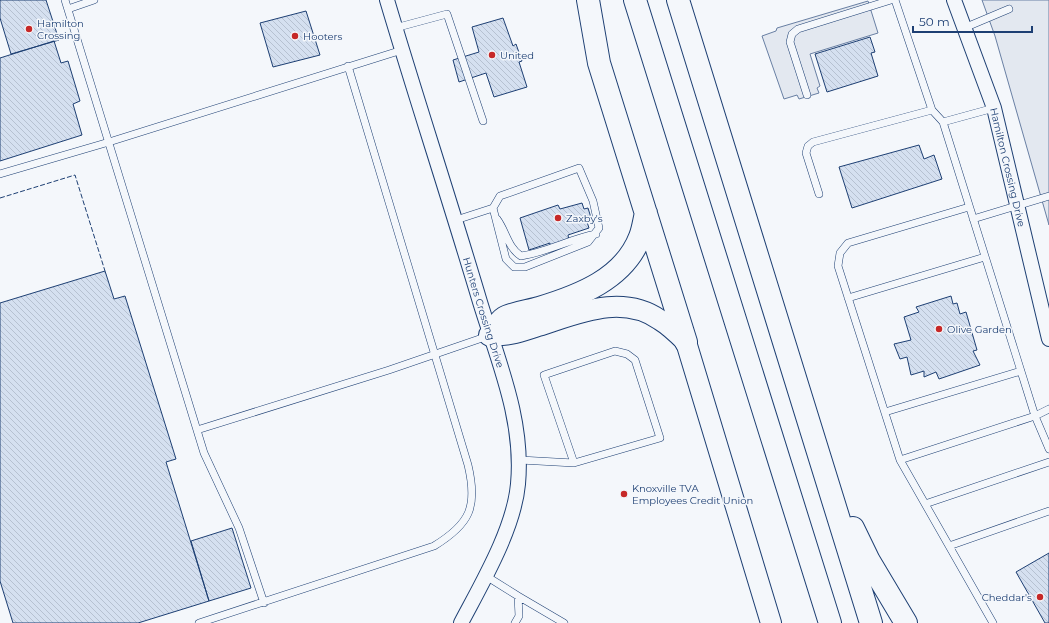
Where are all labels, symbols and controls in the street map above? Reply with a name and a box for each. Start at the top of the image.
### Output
scale bar [913,8,1032,34]
text: 50 m [919,14,950,29]
place label: Hamilton Crossing [37,17,84,42]
marker: Hamilton Crossing [24,24,34,34]
place label: Hooters [303,30,343,43]
marker: Hooters [290,31,300,41]
place label: United [500,49,534,62]
marker: United [487,50,497,60]
street label: Hamilton Crossing Drive [988,106,1029,228]
place label: Zaxby's [566,212,603,225]
marker: Zaxby's [553,213,563,223]
street label: Hunters Crossing Drive [460,255,507,369]
place label: Olive Garden [947,323,1012,336]
marker: Olive Garden [934,324,944,334]
place label: Knoxville TVA Employees Credit Union [632,482,753,507]
marker: Knoxville TVA Employees Credit Union [619,489,629,499]
place label: Cheddar's [982,591,1032,604]
marker: Cheddar's [1035,592,1045,602]

